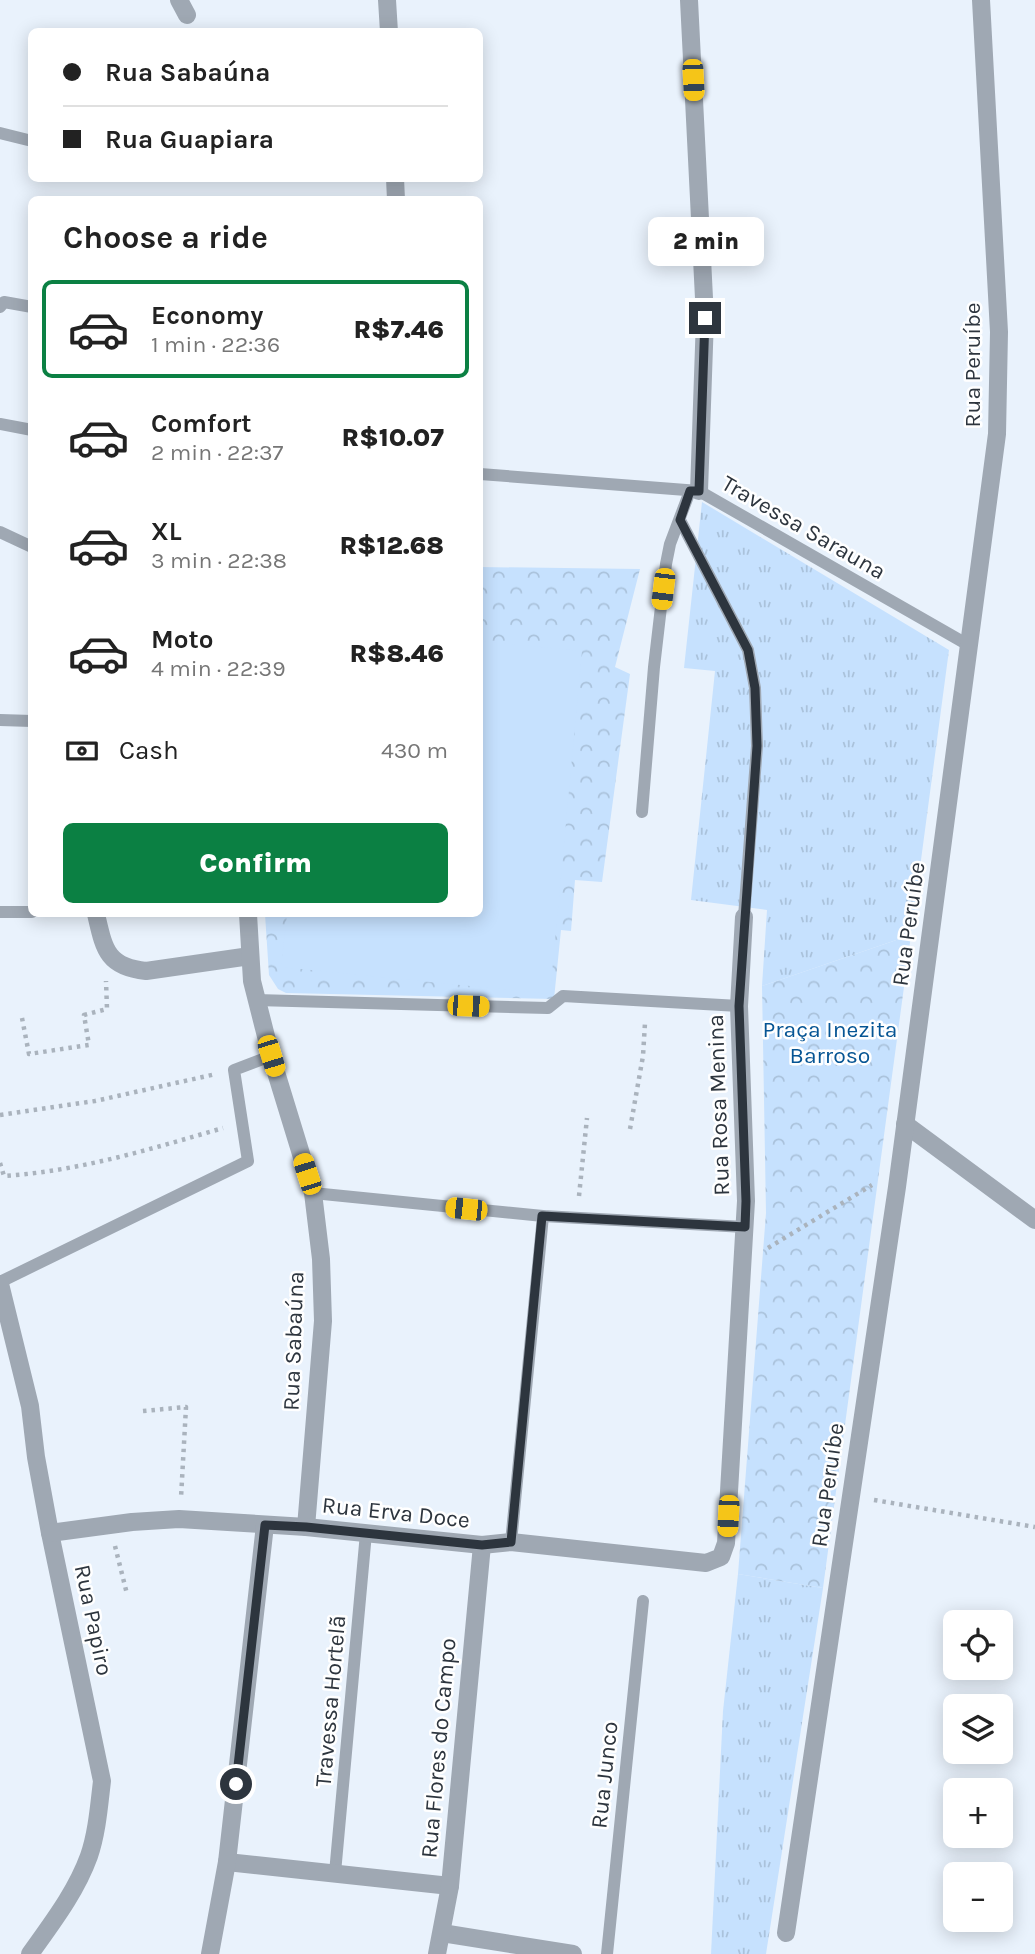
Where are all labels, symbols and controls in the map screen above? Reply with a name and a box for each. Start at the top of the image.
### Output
text: Rua Sabaúna [105,57,271,88]
car [682,58,705,102]
text: Rua Guapiara [105,124,274,155]
callout: 2 min [647,216,763,266]
text: Choose a ride [63,219,268,256]
text: 2 min [673,228,739,255]
icon: car [67,298,130,361]
text: Economy [151,300,263,331]
route end [689,302,721,334]
street label: Rua Peruíbe [959,302,986,428]
text: R$7.46 [353,314,444,345]
text: 1 min · 22:36 [151,331,280,358]
icon: car [67,406,130,469]
text: Comfort [151,408,252,439]
text: R$10.07 [342,422,444,453]
text: 2 min · 22:37 [151,439,283,466]
street label: Travessa Sarauna [717,470,890,585]
icon: car [67,514,130,577]
text: XL [151,516,182,547]
text: R$12.68 [340,530,444,561]
text: 3 min · 22:38 [151,547,287,574]
car [651,567,676,611]
icon: car [67,622,130,685]
text: Moto [151,624,213,655]
text: R$8.46 [349,638,444,669]
text: 4 min · 22:39 [151,655,285,682]
icon: cash [63,732,101,770]
text: Cash [119,735,179,766]
text: 430 m [381,737,448,764]
button: Confirm [63,823,448,903]
street label: Rua Peruíbe [886,860,931,988]
car [447,995,490,1017]
street label: Rua Rosa Menina [702,1014,735,1196]
park label: Praça Inezita Barroso [763,1016,897,1069]
car [255,1033,288,1079]
car [291,1151,324,1197]
car [445,1196,488,1222]
street label: Rua Sabaúna [278,1271,309,1411]
street label: Rua Peruíbe [805,1421,850,1549]
street label: Rua Erva Doce [321,1491,471,1534]
car [717,1494,740,1538]
street label: Rua Papiro [69,1562,118,1678]
map controls [943,1610,1013,1932]
button: locate [943,1610,1013,1680]
street label: Travessa Hortelã [310,1614,351,1788]
street label: Rua Flores do Campo [415,1637,462,1859]
button: layers [943,1694,1013,1764]
street label: Rua Junco [585,1720,624,1830]
route start [220,1768,252,1800]
button: + [943,1778,1013,1848]
button: − [943,1862,1013,1932]

